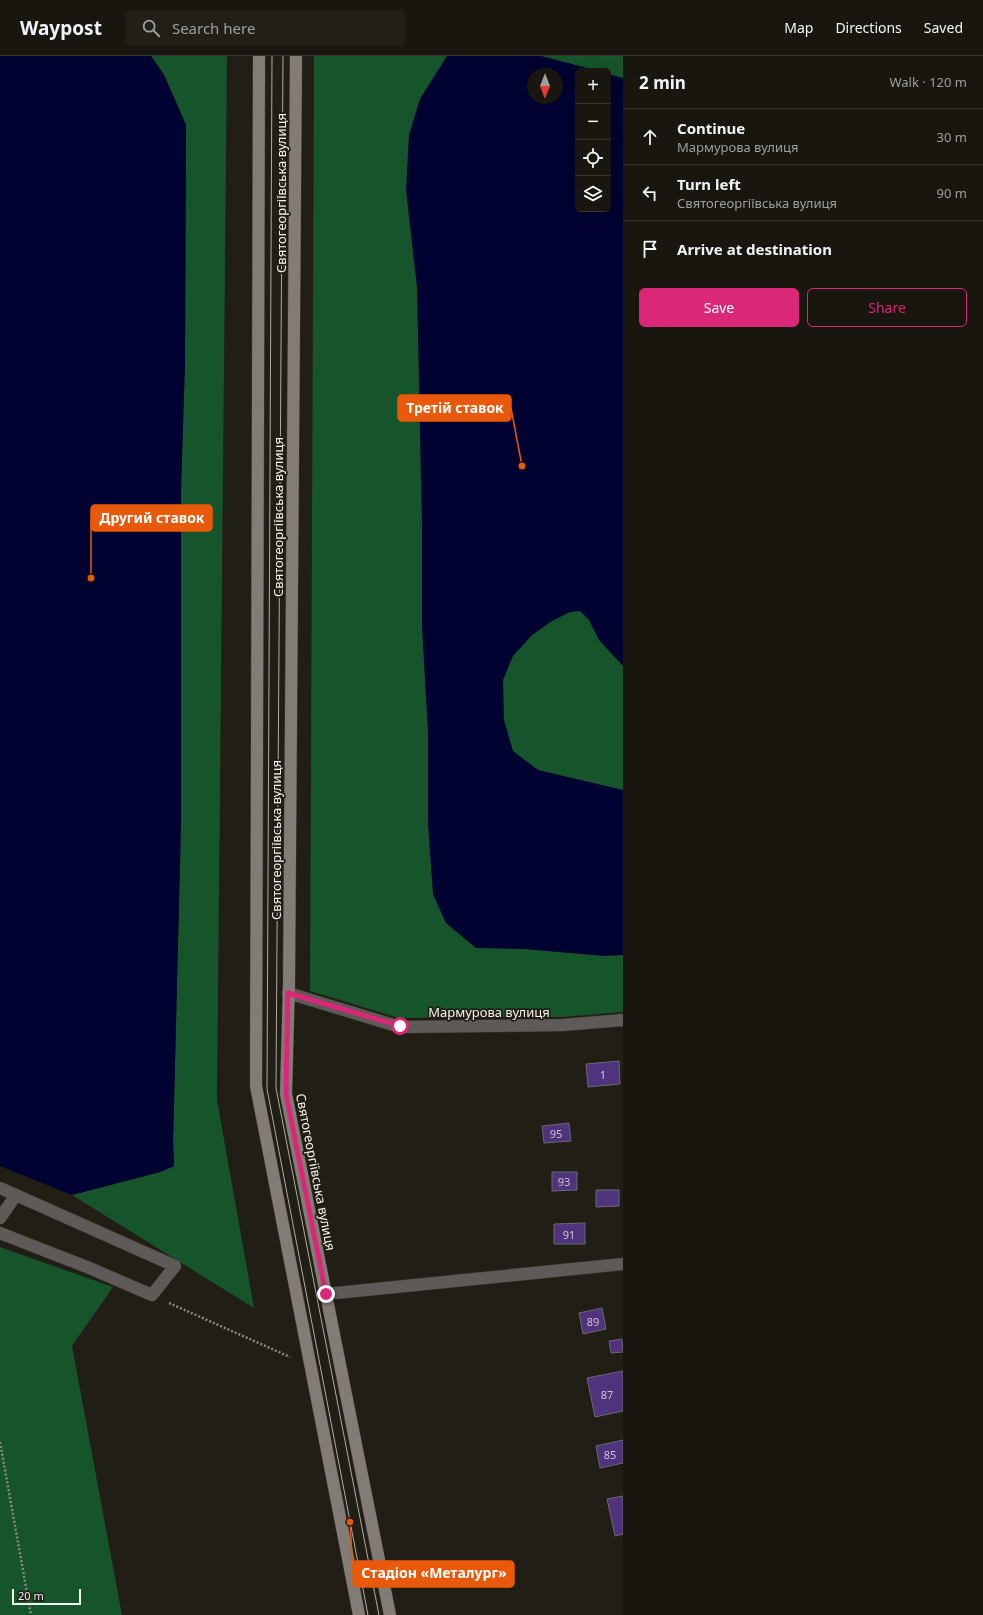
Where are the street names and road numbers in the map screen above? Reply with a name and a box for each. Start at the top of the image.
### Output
street label: Святогеоргіївська вулиця [272,113,290,273]
street label: Святогеоргіївська вулиця [269,437,287,597]
street label: Святогеоргіївська вулиця [267,760,285,920]
street label: Мармурова вулиця [428,1003,550,1021]
street label: Святогеоргіївська вулиця [292,1092,340,1252]

